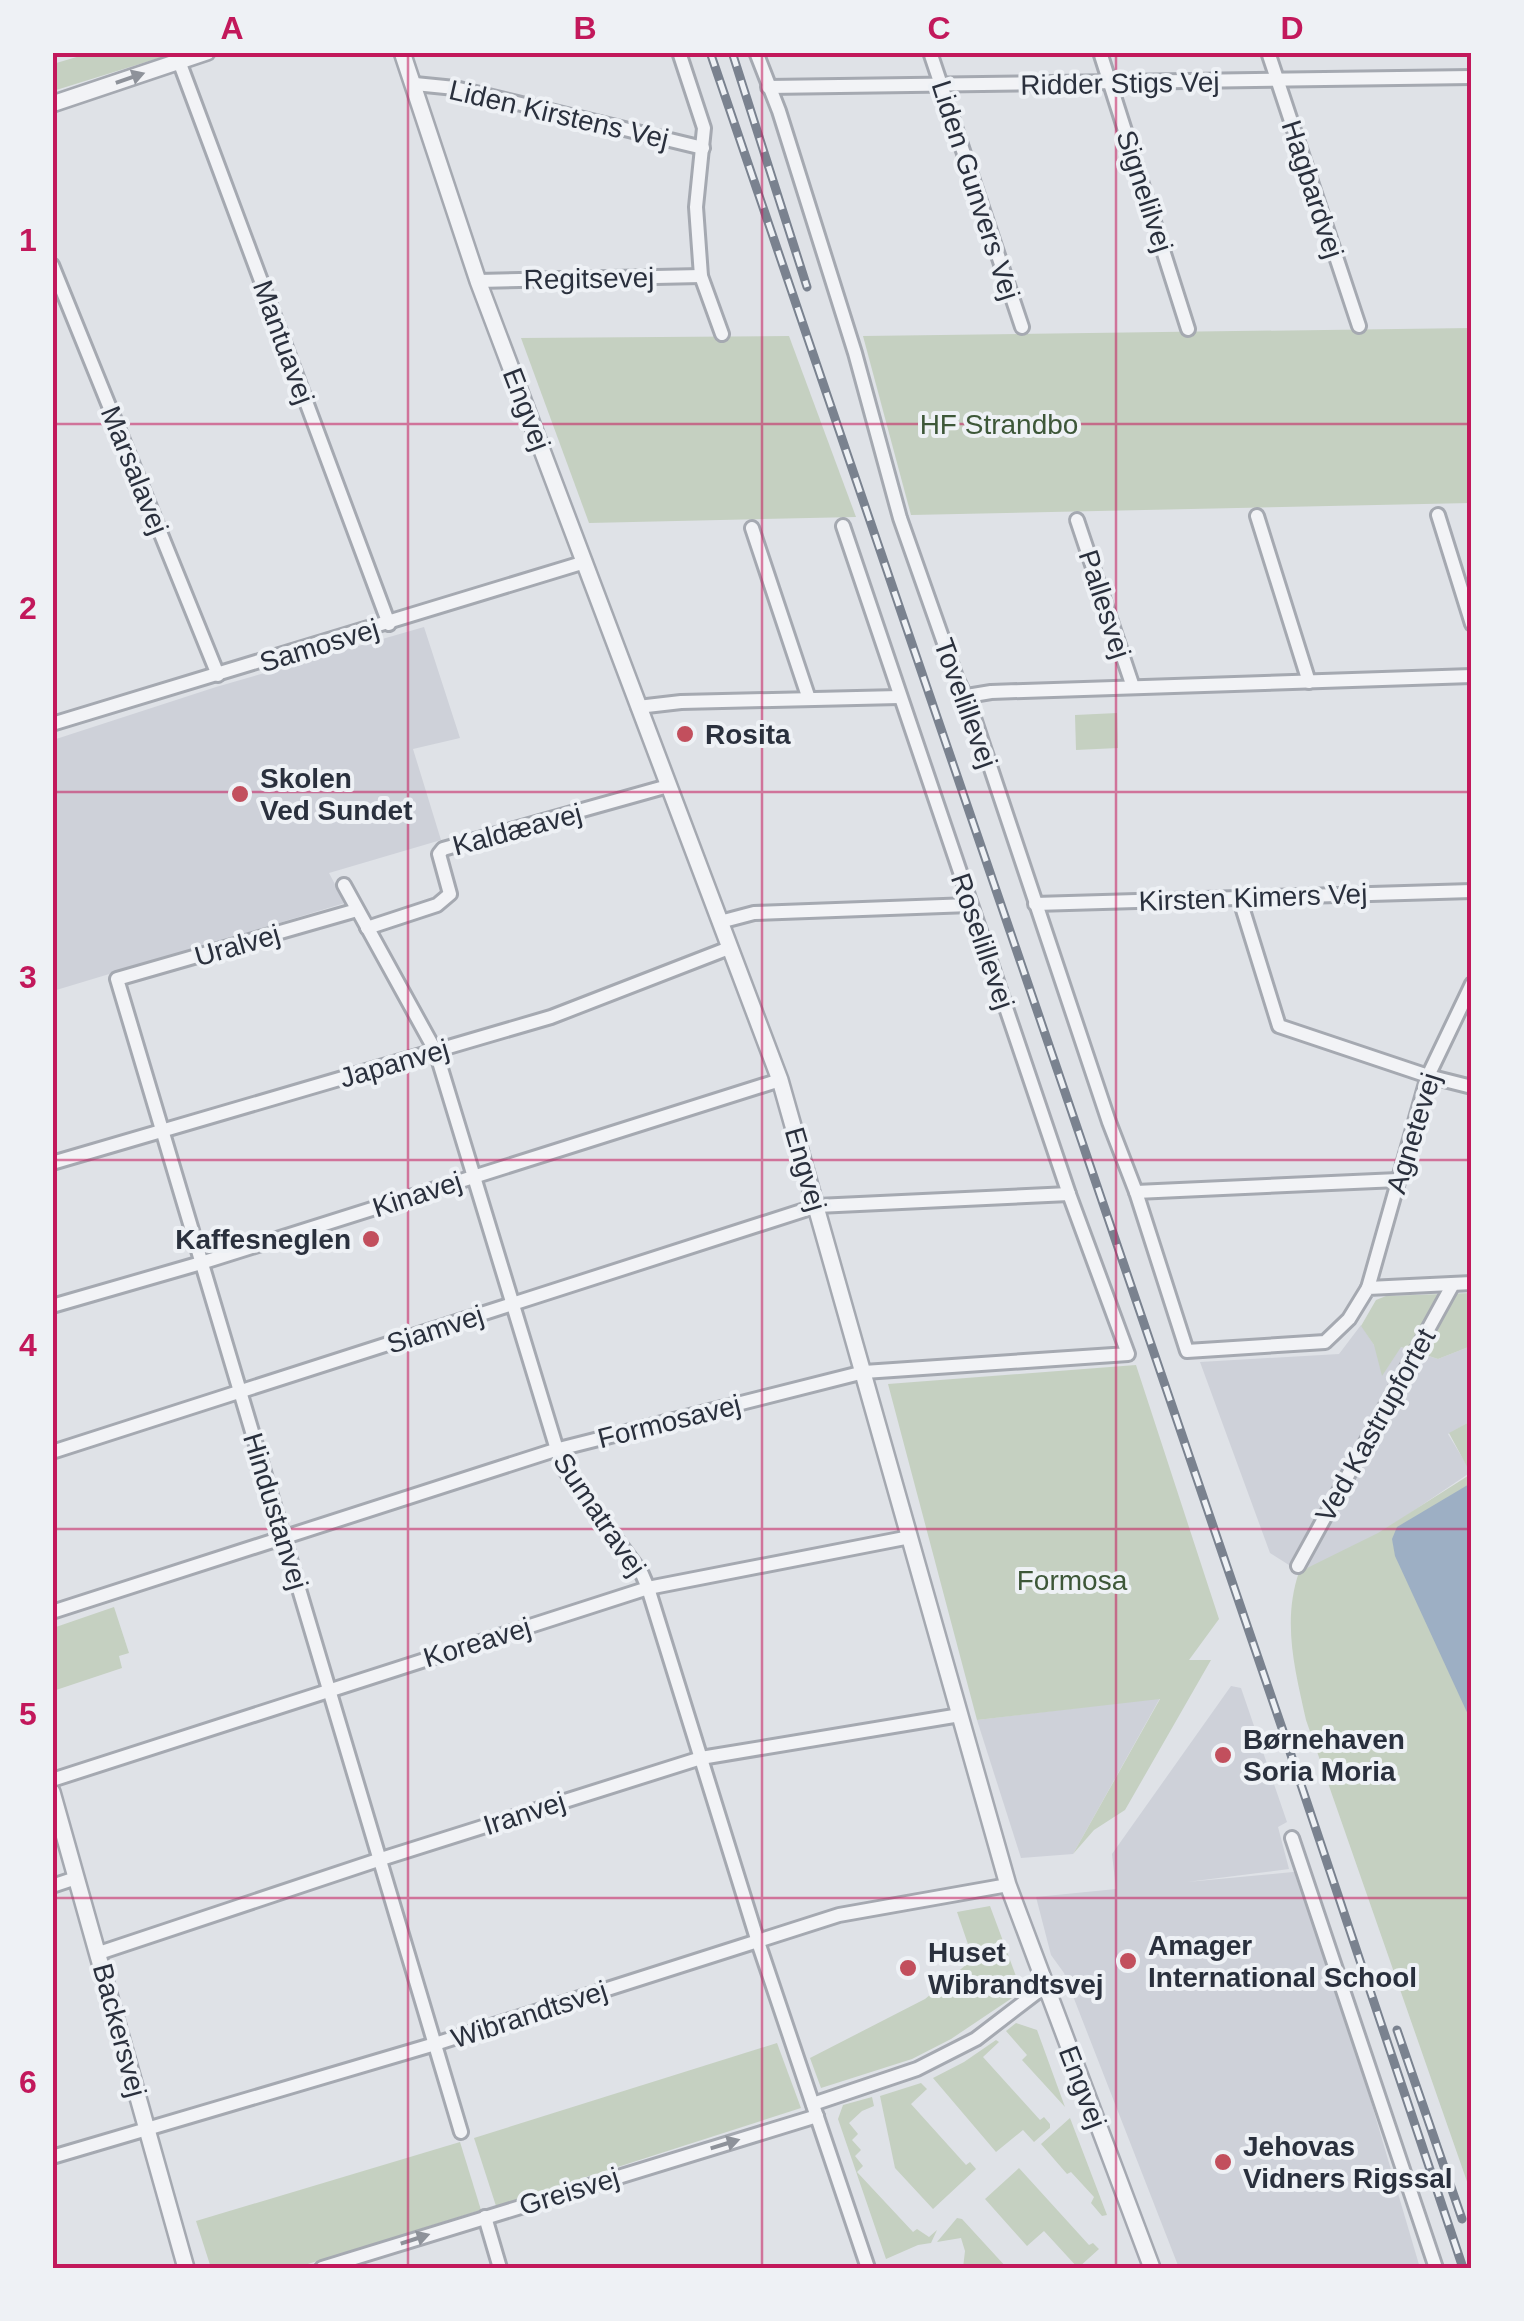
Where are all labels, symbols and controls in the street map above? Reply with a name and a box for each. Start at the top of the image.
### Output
text: A [220,10,244,46]
text: B [573,10,597,46]
text: C [927,10,951,46]
text: D [1280,10,1304,46]
street label: Ridder Stigs Vej [1020,66,1220,101]
one-way arrow [115,69,145,84]
street label: Liden Kirstens Vej [446,74,672,155]
street label: Liden Gunvers Vej [925,77,1026,304]
street label: Hagbardvej [1276,116,1349,262]
street label: Signelilvej [1110,126,1179,256]
text: 1 [19,222,37,258]
street label: Regitsevej [523,262,655,295]
street label: Mantuavej [247,276,320,408]
street label: Engvej [497,364,556,455]
street label: Marsalavej [95,402,174,539]
park label: HF Strandbo [920,409,1078,440]
street label: Pallesvej [1072,546,1137,662]
text: 2 [19,590,37,626]
street label: Samosvej [256,613,382,678]
street label: Tovelillevej [928,634,1003,772]
place label: Rosita [705,719,791,750]
marker: Rosita [674,723,696,745]
place label: Skolen Ved Sundet [260,763,412,826]
marker: Skolen Ved Sundet [229,783,251,805]
street label: Kaldæavej [449,797,585,862]
street label: Roselillevej [945,869,1020,1013]
street label: Kirsten Kimers Vej [1138,878,1368,917]
street label: Uralvej [191,919,283,972]
text: 3 [19,959,37,995]
street label: Japanvej [336,1033,452,1094]
street label: Agnetevej [1380,1069,1447,1197]
street label: Engvej [779,1124,832,1215]
street label: Kinavej [369,1166,466,1223]
place label: Kaffesneglen [175,1224,351,1255]
marker: Kaffesneglen [360,1228,382,1250]
street label: Siamvej [383,1299,487,1360]
street label: Ved Kastrupfortet [1309,1323,1442,1527]
text: 4 [19,1327,37,1363]
street label: Formosavej [594,1389,744,1454]
street label: Hindustanvej [237,1429,314,1593]
street label: Sumatravej [547,1447,652,1582]
park label: Formosa [1017,1565,1128,1596]
street label: Koreavej [420,1611,535,1673]
text: 5 [19,1696,37,1732]
place label: Børnehaven Soria Moria [1243,1724,1405,1787]
marker: Børnehaven Soria Moria [1212,1744,1234,1766]
street label: Iranvej [479,1786,569,1841]
place label: Amager International School [1148,1930,1417,1993]
place label: Huset Wibrandtsvej [928,1937,1104,2000]
marker: Amager International School [1117,1950,1139,1972]
marker: Huset Wibrandtsvej [897,1957,919,1979]
street label: Backersvej [87,1960,152,2100]
street label: Wibrandtsvej [447,1975,611,2054]
street label: Engvej [1053,2042,1112,2133]
text: 6 [19,2064,37,2100]
place label: Jehovas Vidners Rigssal [1243,2131,1453,2194]
one-way arrow [711,2135,741,2150]
marker: Jehovas Vidners Rigssal [1212,2151,1234,2173]
street label: Greisvej [516,2162,623,2221]
one-way arrow [400,2231,430,2246]

